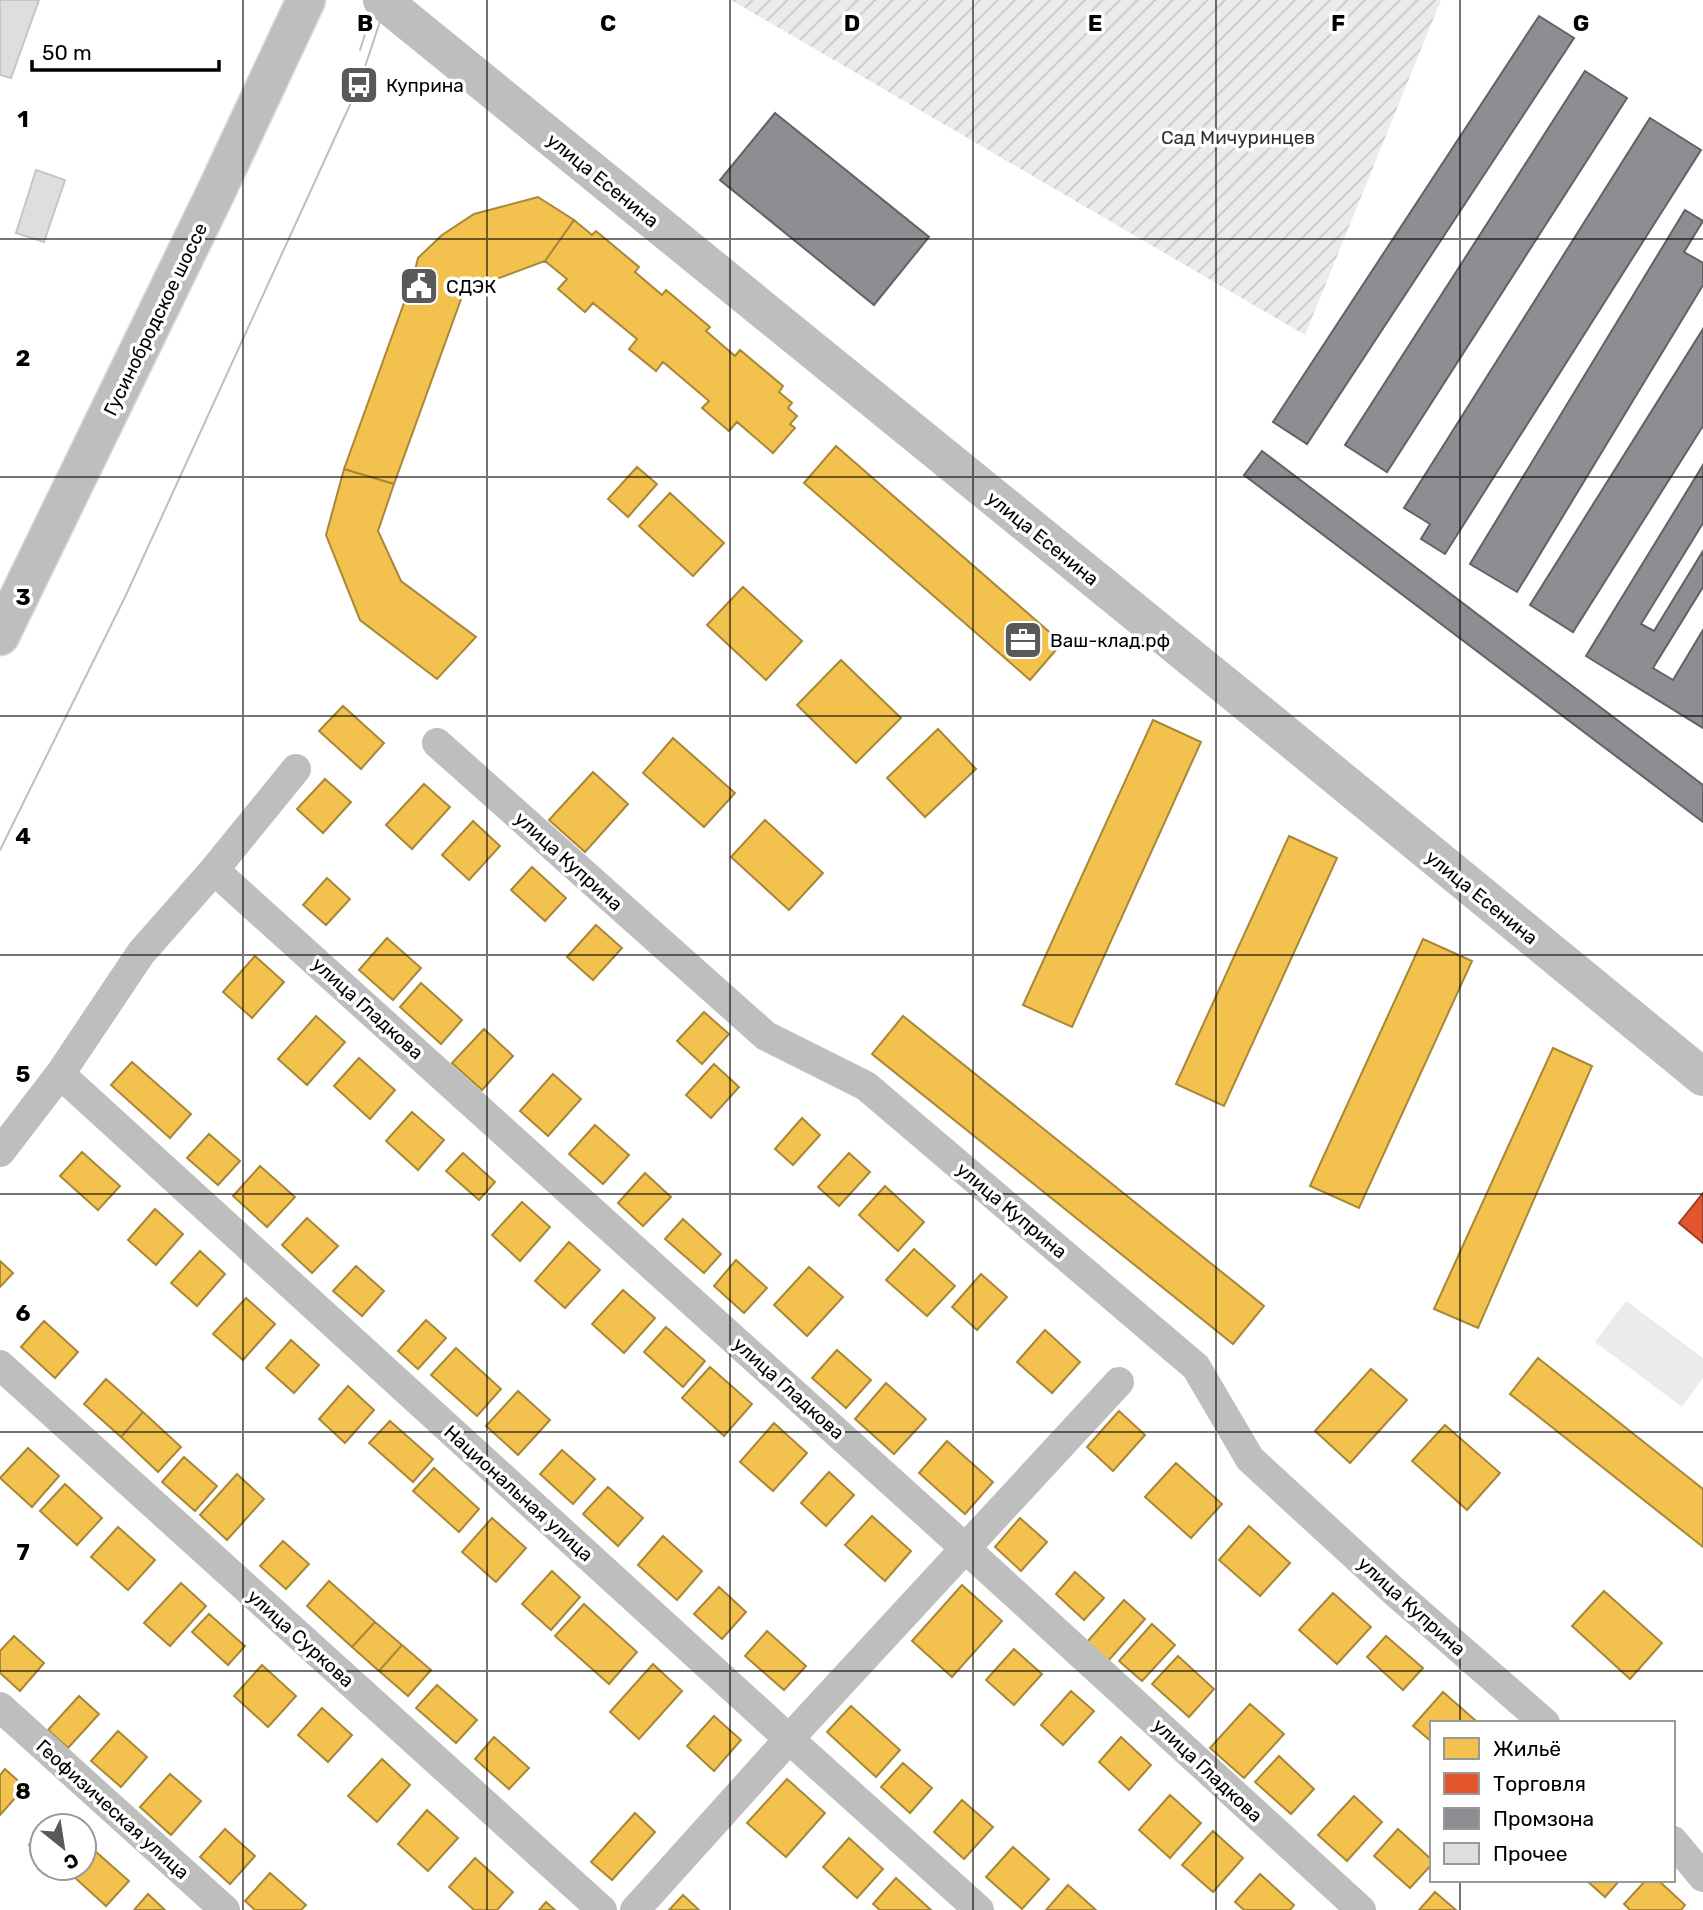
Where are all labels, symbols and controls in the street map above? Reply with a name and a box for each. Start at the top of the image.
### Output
text: B [357,9,373,37]
text: C [600,9,616,37]
text: D [844,9,860,37]
text: E [1088,9,1102,37]
text: F [1331,9,1345,37]
text: G [1573,9,1589,37]
scale bar [32,28,219,72]
text: 50 m [42,40,92,65]
bus stop icon: Куприна [338,64,380,106]
place label: Куприна [386,74,464,97]
text: 1 [17,105,29,133]
park label: Сад Мичуринцев [1161,126,1315,149]
street label: улица Есенина [542,128,663,232]
street label: Гусинобродское шоссе [99,219,212,419]
public building icon: СДЭК [398,265,440,307]
place label: СДЭК [446,275,496,298]
text: 2 [16,344,30,372]
street label: улица Есенина [982,486,1103,590]
text: 3 [15,583,31,611]
office icon: Ваш-клад.рф [1002,619,1044,661]
place label: Ваш-клад.рф [1050,629,1170,652]
street label: улица Куприна [510,807,627,916]
text: 4 [15,822,31,850]
street label: улица Есенина [1421,845,1542,949]
street label: улица Гладкова [307,952,428,1064]
text: 5 [16,1060,31,1088]
street label: улица Куприна [952,1158,1072,1263]
text: 6 [16,1299,31,1327]
street label: улица Гладкова [728,1332,849,1444]
street label: Национальная улица [439,1420,598,1566]
text: 7 [16,1538,30,1566]
street label: улица Куприна [1353,1552,1470,1661]
street label: улица Суркова [243,1584,359,1692]
street label: улица Гладкова [1148,1714,1267,1827]
legend [1430,1721,1675,1882]
street label: Геофизическая улица [32,1735,194,1884]
text: Жильё [1493,1736,1561,1761]
text: Торговля [1493,1771,1586,1796]
text: 8 [15,1777,31,1805]
text: Промзона [1493,1806,1594,1831]
north arrow [28,1812,98,1882]
text: Прочее [1493,1841,1568,1866]
text: С [60,1848,83,1875]

